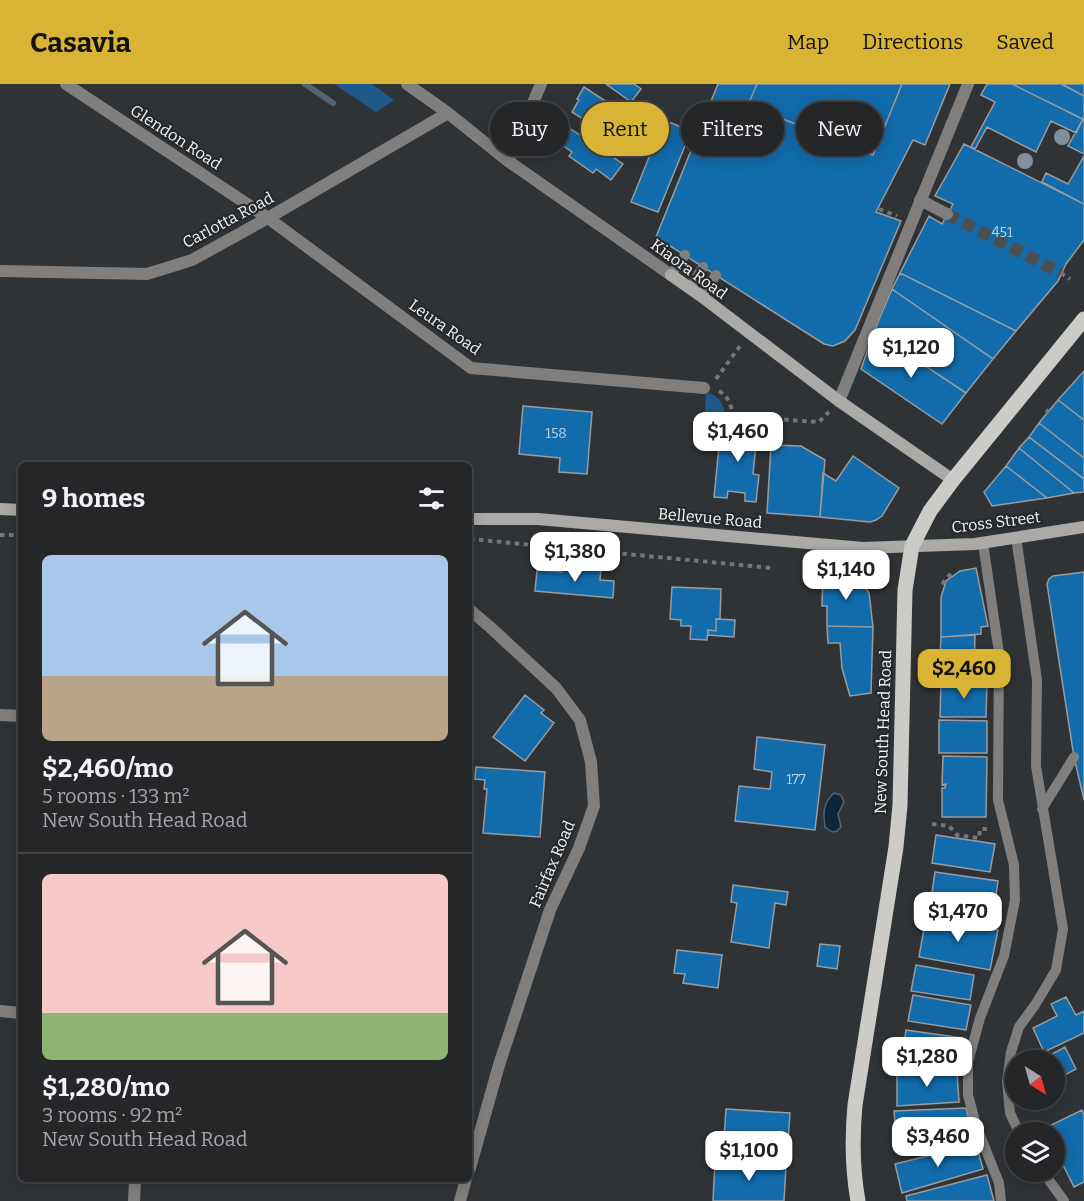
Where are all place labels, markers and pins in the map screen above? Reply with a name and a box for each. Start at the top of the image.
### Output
pin: $1,120 [862,328,960,379]
pin: $1,460 [689,412,787,463]
pin: $1,380 [526,532,624,583]
pin: $1,140 [797,550,895,601]
pin: $2,460 [915,649,1013,700]
pin: $1,470 [909,892,1007,943]
pin: $1,280 [878,1037,976,1088]
pin: $3,460 [889,1117,987,1168]
pin: $1,100 [700,1131,798,1182]

